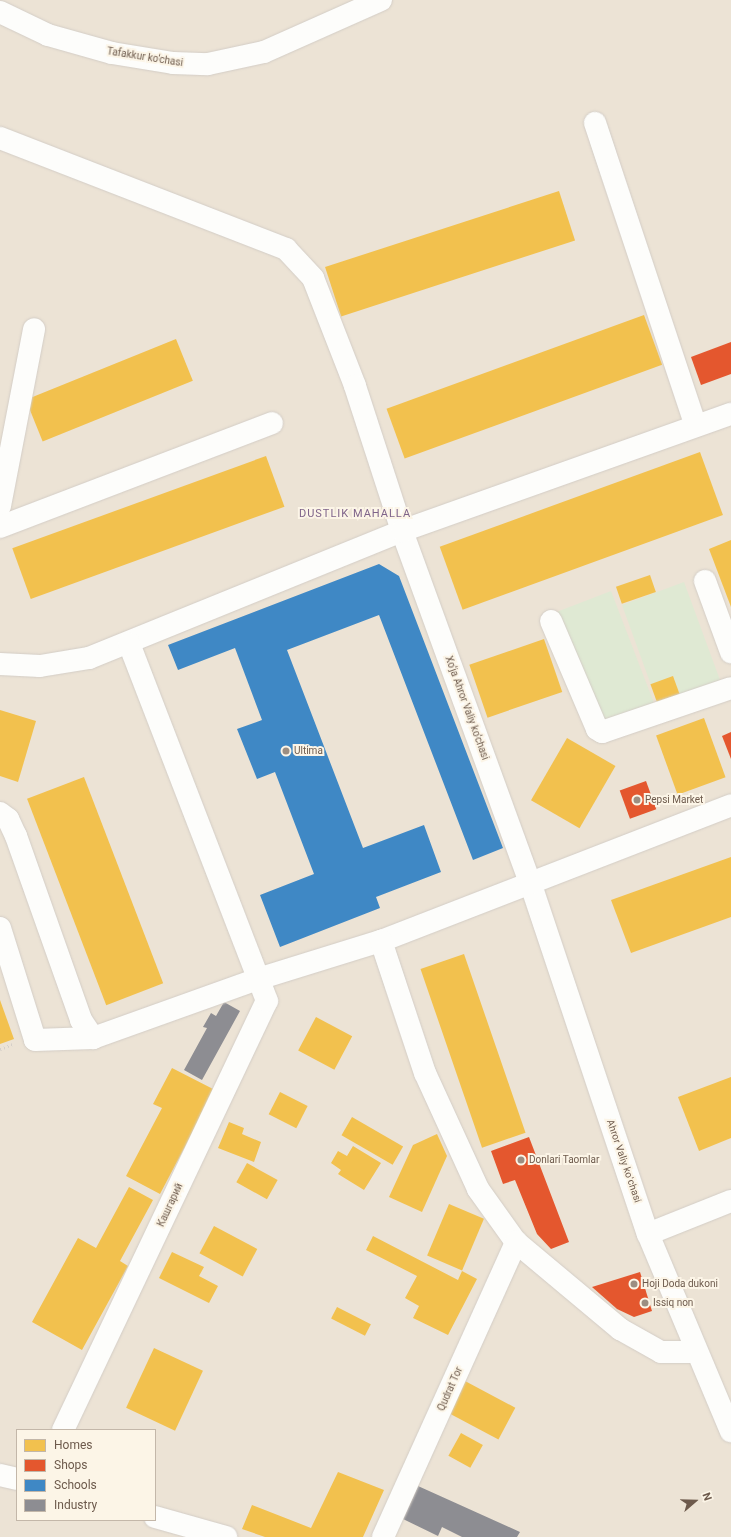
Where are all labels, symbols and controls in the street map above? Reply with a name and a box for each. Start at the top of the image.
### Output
street label: Tafakkur ko‘chasi [106,45,184,69]
district label: DUSTLIK MAHALLA [299,507,411,521]
street label: Xo‘ja Ahror Valiy ko‘chasi [443,654,491,762]
place label: Ultima [294,745,323,757]
marker: Ultima [281,746,291,756]
place label: Pepsi Market [645,794,703,806]
marker: Pepsi Market [632,795,642,805]
street label: Ahror Valiy koʻchasi [604,1118,644,1204]
place label: Donlari Taomlar [529,1154,600,1166]
marker: Donlari Taomlar [516,1155,526,1165]
street label: Кашгарий [155,1181,185,1229]
place label: Hoji Doda dukoni [642,1278,718,1290]
marker: Hoji Doda dukoni [629,1279,639,1289]
place label: Issiq non [653,1297,693,1309]
marker: Issiq non [640,1298,650,1308]
street label: Qudrat Tor [435,1365,465,1413]
legend [16,1429,156,1521]
text: Homes [54,1438,92,1452]
text: Shops [54,1458,88,1472]
text: Schools [54,1478,97,1492]
north arrow [675,1481,715,1521]
text: N [699,1491,714,1503]
text: Industry [54,1498,97,1512]

